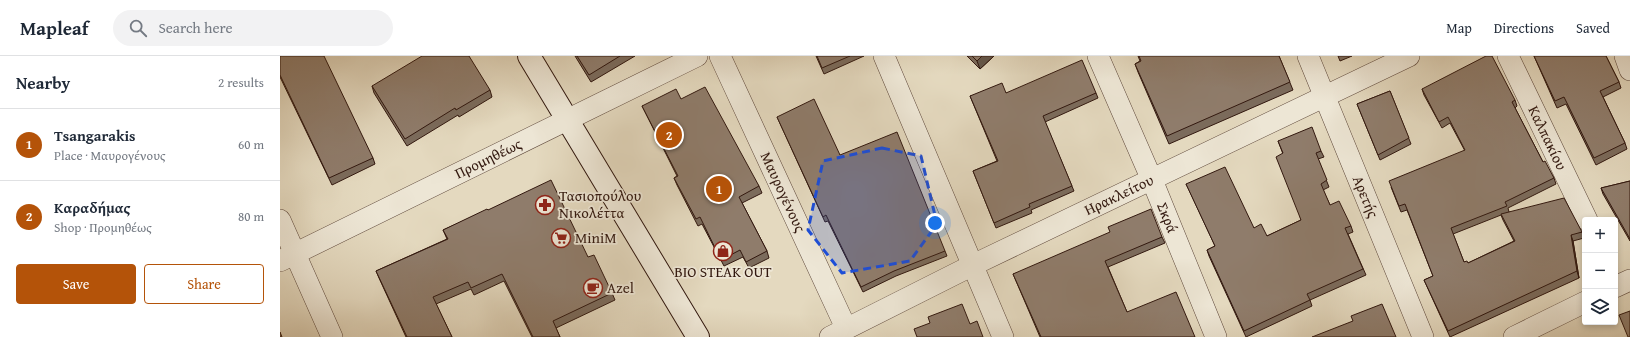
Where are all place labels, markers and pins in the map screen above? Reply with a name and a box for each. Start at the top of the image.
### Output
pin: 2 [656,120,682,150]
pin: 1 [706,174,732,204]
place label: Τασιοπούλου Νικολέττα [559,185,642,223]
pharmacy icon: Τασιοπούλου Νικολέττα [534,194,556,216]
supermarket icon: MiniM [550,227,572,249]
place label: MiniM [575,227,616,248]
shop icon: BIO STEAK OUT [712,240,734,262]
place label: BIO STEAK OUT [674,261,772,282]
cafe icon: Azel [582,277,604,299]
place label: Azel [607,277,634,298]

